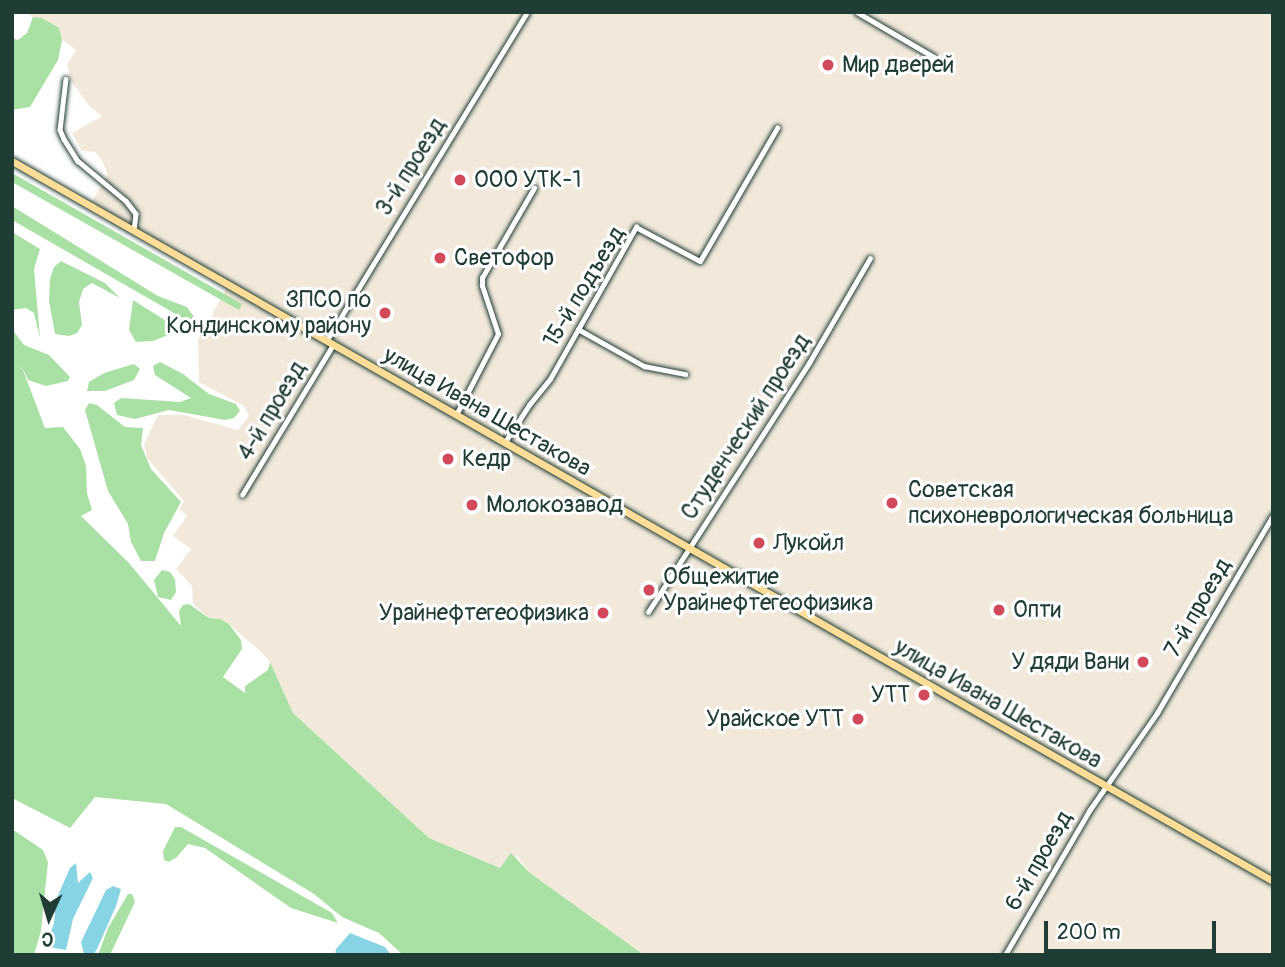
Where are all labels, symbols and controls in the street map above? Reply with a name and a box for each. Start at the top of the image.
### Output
place label: Мир дверей [842,51,954,79]
marker: Мир дверей [820,57,836,73]
street label: 3-й проезд [370,113,452,221]
place label: ООО УТК-1 [474,166,581,194]
marker: ООО УТК-1 [452,172,468,188]
street label: 15-й подъезд [537,222,631,352]
place label: Светофор [454,244,554,272]
marker: Светофор [432,250,448,266]
place label: ЗПСО по Кондинскому району [166,286,371,340]
marker: ЗПСО по Кондинскому району [377,305,393,321]
street label: Студенческий проезд [676,329,816,525]
street label: улица Ивана Шестакова [378,341,596,483]
street label: 4-й проезд [232,357,312,465]
place label: Кедр [462,445,511,473]
marker: Кедр [440,451,456,467]
place label: Советская психоневрологическая больница [908,476,1233,530]
place label: Молокозавод [486,491,623,519]
marker: Советская психоневрологическая больница [882,493,902,513]
marker: Молокозавод [464,497,480,513]
place label: Лукойл [773,529,844,557]
marker: Лукойл [751,535,767,551]
street label: 7-й проезд [1159,554,1237,662]
place label: Общежитие Урайнефтегеофизика [663,563,873,617]
marker: Общежитие Урайнефтегеофизика [641,582,657,598]
place label: Опти [1013,596,1061,624]
place label: Урайнефтегеофизика [379,599,589,627]
marker: Опти [991,602,1007,618]
marker: Урайнефтегеофизика [595,605,611,621]
street label: улица Ивана Шестакова [889,633,1107,775]
place label: У дяди Вани [1011,648,1129,676]
marker: У дяди Вани [1135,654,1151,670]
place label: УТТ [871,681,910,709]
marker: УТТ [916,687,932,703]
place label: Урайское УТТ [706,705,844,733]
marker: Урайское УТТ [850,711,866,727]
street label: 6-й проезд [999,806,1079,916]
north arrow [14,883,84,953]
scale bar [1047,908,1218,952]
text: 200 m [1057,919,1121,946]
text: С [41,927,54,951]

